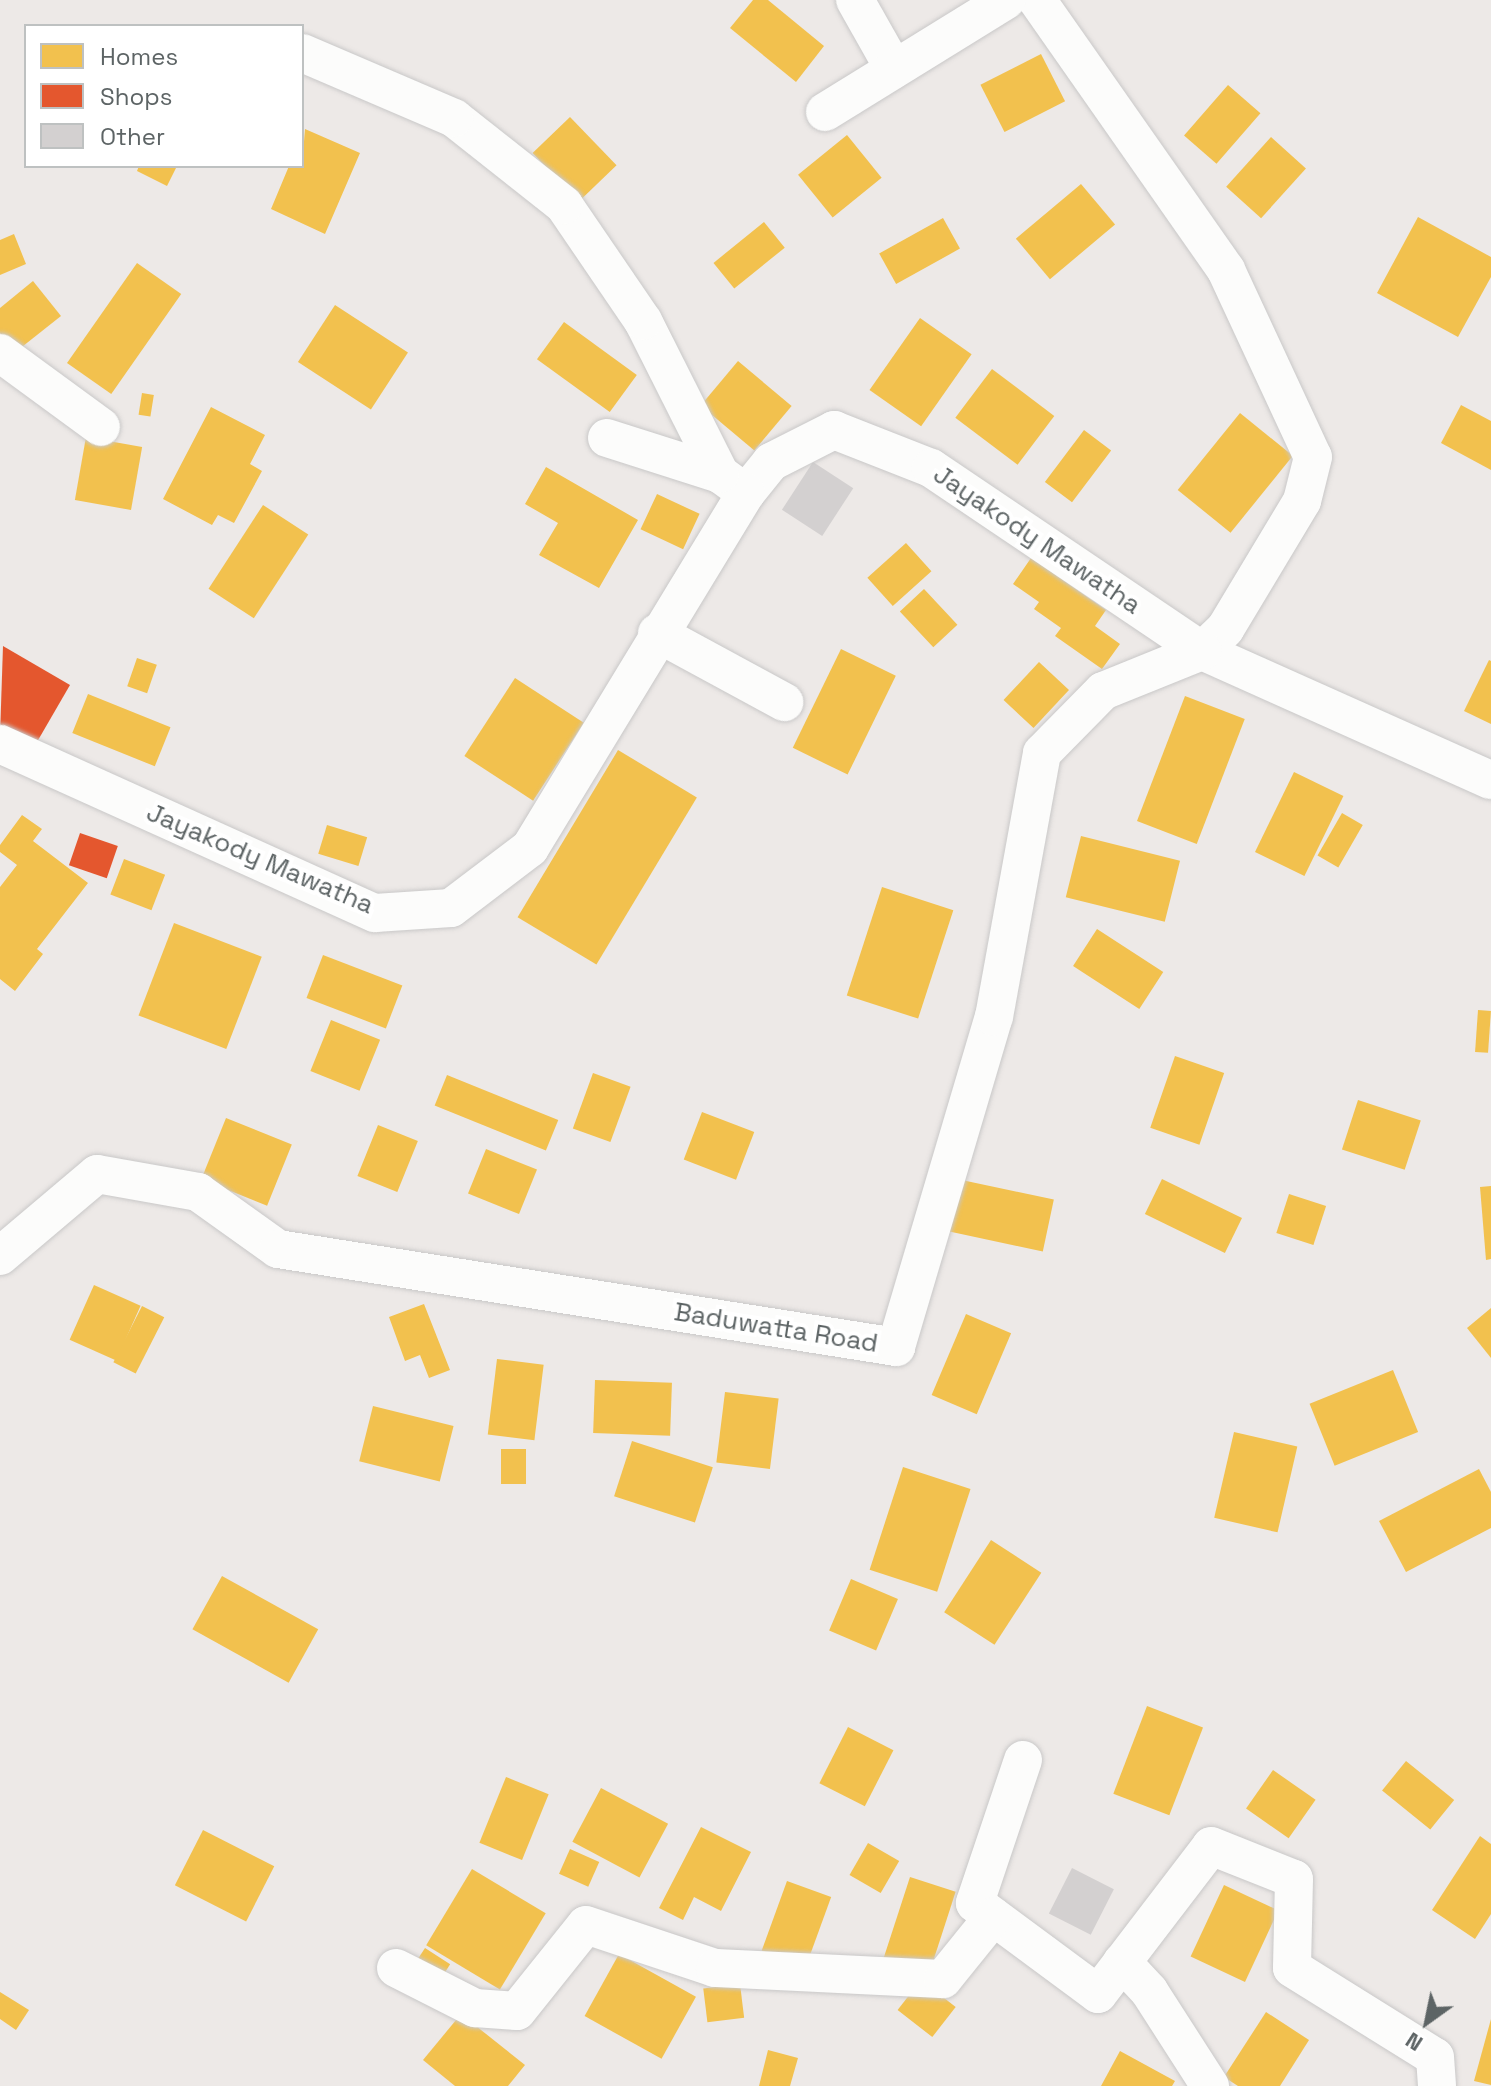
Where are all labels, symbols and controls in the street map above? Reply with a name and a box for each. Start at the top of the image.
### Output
legend [24,24,304,168]
text: Homes [100,41,178,72]
text: Shops [100,81,172,112]
text: Other [100,121,165,152]
street label: Jayakody Mawatha [927,459,1147,621]
street label: Jayakody Mawatha [142,797,378,921]
street label: Baduwatta Road [672,1296,880,1360]
north arrow [1387,1982,1467,2062]
text: N [1400,2026,1428,2058]

